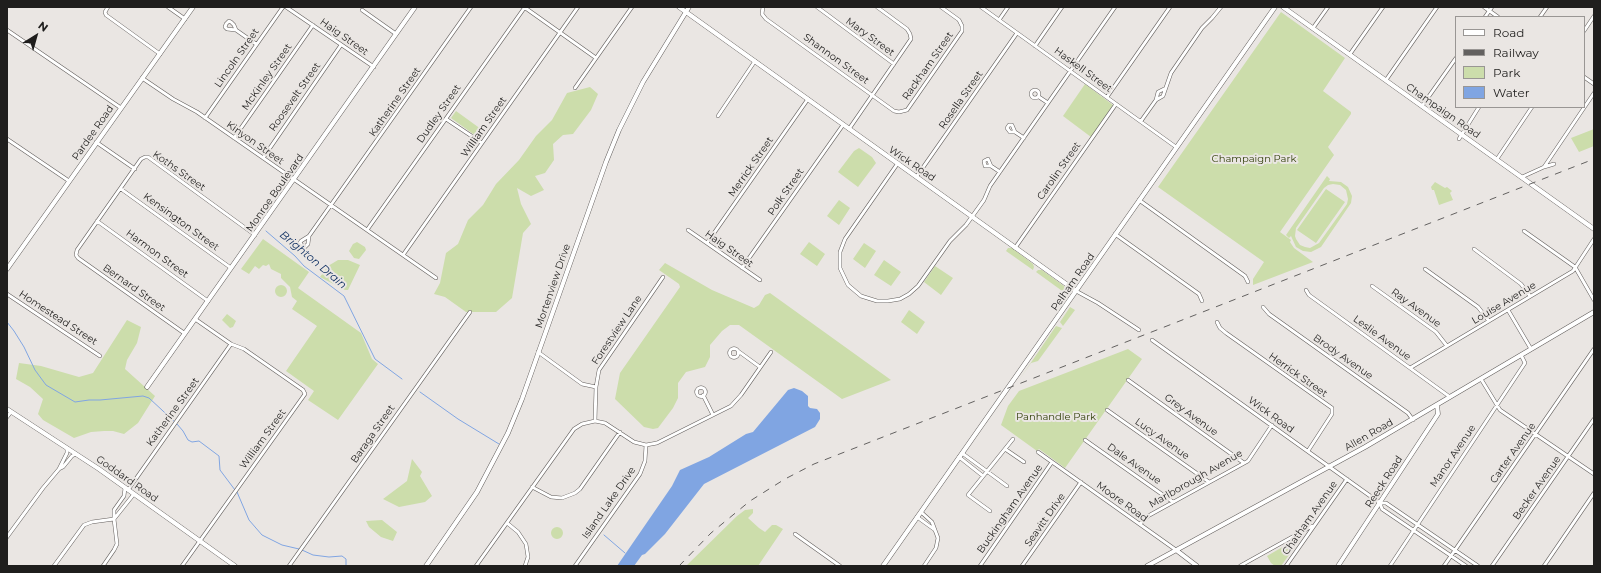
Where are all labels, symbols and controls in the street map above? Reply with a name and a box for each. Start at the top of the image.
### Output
street label: Mary Street [843,15,897,59]
north arrow [16,16,56,56]
street label: Haig Street [317,16,371,58]
legend [1455,16,1585,108]
text: N [35,18,51,35]
text: Road [1493,25,1524,40]
street label: Lincoln Street [212,26,262,90]
street label: Rackham Street [900,29,956,103]
street label: Shannon Street [801,31,871,87]
street label: McKinley Street [240,41,294,113]
street label: Haskell Street [1052,45,1114,95]
text: Railway [1493,45,1539,60]
street label: Roosevelt Street [267,60,323,134]
street label: Katherine Street [367,65,423,139]
text: Park [1493,65,1520,80]
street label: Rosella Street [936,68,986,132]
street label: Champaign Road [1403,81,1483,141]
street label: Dudley Street [414,82,464,146]
text: Water [1493,85,1529,100]
street label: William Street [459,94,509,160]
street label: Pardee Road [70,103,116,163]
street label: Kinyon Street [224,119,286,167]
street label: Merrick Street [726,135,776,199]
street label: Carolin Street [1035,140,1083,202]
street label: Wick Road [886,144,938,184]
street label: Koths Street [150,148,208,194]
street label: Monroe Boulevard [244,152,306,234]
park label: Champaign Park [1212,153,1296,165]
street label: Polk Street [765,166,807,218]
street label: Kensington Street [141,191,221,253]
street label: Harmon Street [123,227,191,281]
water label: Brighton Drain [277,228,349,292]
street label: Haig Street [702,228,756,270]
street label: Mortenview Drive [533,242,573,330]
street label: Pelham Road [1049,251,1097,313]
street label: Bernard Street [100,262,168,314]
street label: Louise Avenue [1470,279,1538,327]
street label: Ray Avenue [1389,286,1443,330]
street label: Homestead Street [16,288,100,348]
street label: Forestview Lane [589,293,645,367]
street label: Leslie Avenue [1351,313,1413,363]
street label: Brody Avenue [1311,332,1375,382]
street label: Herrick Street [1266,350,1330,400]
street label: Katherine Street [144,375,202,449]
street label: Grey Avenue [1162,392,1220,438]
street label: Wick Road [1246,394,1296,436]
street label: Baraga Street [348,402,398,466]
street label: William Street [237,407,289,471]
park label: Panhandle Park [1016,411,1096,423]
street label: Lucy Avenue [1132,416,1192,462]
street label: Allen Road [1343,416,1395,454]
street label: Carter Avenue [1488,420,1538,486]
street label: Manor Avenue [1428,422,1478,490]
street label: Dale Avenue [1105,441,1163,487]
street label: Marlborough Avenue [1147,447,1245,511]
street label: Goddard Road [94,453,160,505]
street label: Reeck Road [1363,454,1405,510]
street label: Becker Avenue [1510,454,1564,522]
street label: Buckingham Avenue [975,462,1045,556]
street label: Island Lake Drive [580,465,638,541]
street label: Moore Road [1094,479,1150,525]
street label: Chatham Avenue [1280,479,1340,557]
street label: Seavitt Drive [1022,491,1068,549]

